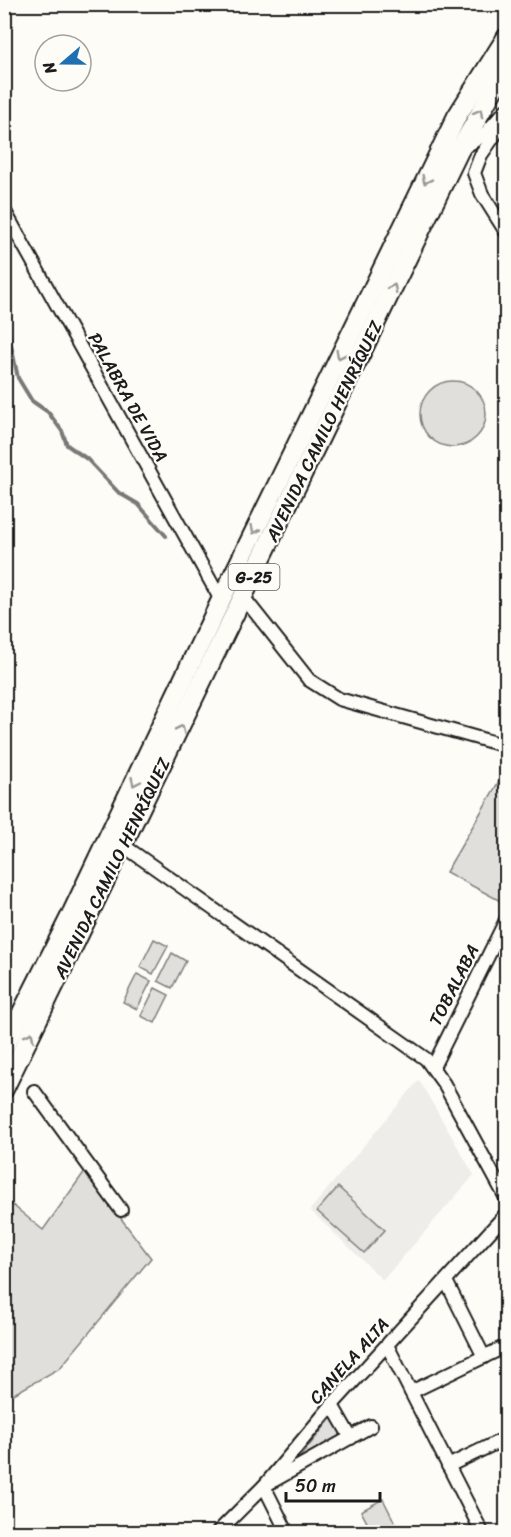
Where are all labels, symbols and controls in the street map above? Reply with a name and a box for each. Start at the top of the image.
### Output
north arrow [33,33,93,93]
text: N [34,57,65,79]
one-way arrow [472,109,483,120]
one-way arrow [421,173,433,184]
one-way arrow [386,284,397,295]
street label: AVENIDA CAMILO HENRÍQUEZ [256,314,392,548]
street label: PALABRA DE VIDA [79,326,177,468]
one-way arrow [336,348,348,359]
one-way arrow [251,524,262,535]
road number: G-25 [228,564,280,590]
one-way arrow [173,724,185,735]
street label: AVENIDA CAMILO HENRÍQUEZ [44,751,180,985]
one-way arrow [130,775,142,786]
street label: TOBALABA [420,938,488,1032]
one-way arrow [23,1032,34,1042]
street label: CANELA ALTA [301,1310,397,1412]
scale bar [286,1465,380,1503]
text: 50 m [295,1470,336,1502]

